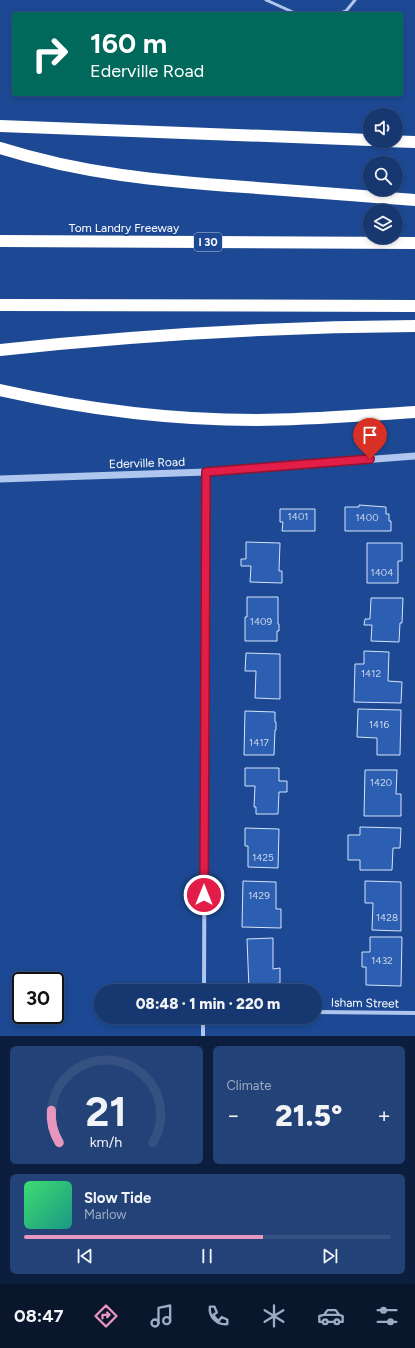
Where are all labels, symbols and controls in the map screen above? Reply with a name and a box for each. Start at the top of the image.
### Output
text: 160 m [90,26,167,60]
icon: right [24,28,76,80]
text: Ederville Road [90,60,204,82]
map controls [363,108,403,244]
button: sound [363,108,403,148]
button: search [363,156,403,196]
button: layers [363,204,403,244]
street label: Tom Landry Freeway [69,221,180,235]
road number: I 30 [194,233,222,251]
pin [353,418,387,459]
icon: arrive [359,424,381,446]
street label: Ederville Road [109,455,185,471]
house number: 1401 [288,510,308,523]
house number: 1400 [355,511,379,524]
house number: 1404 [371,566,393,579]
house number: 1409 [250,615,273,628]
house number: 1412 [361,667,381,680]
house number: 1416 [369,718,389,731]
house number: 1417 [249,736,270,749]
house number: 1420 [370,776,392,789]
house number: 1425 [252,851,274,864]
position arrow [183,874,225,916]
house number: 1429 [248,889,270,902]
house number: 1428 [376,911,398,924]
house number: 1432 [371,954,393,967]
speed limit sign: 30 [12,972,64,1024]
text: 08:48 · 1 min · 220 m [136,995,280,1013]
street label: Isham Street [331,995,400,1011]
text: Climate [227,1078,271,1093]
text: 21 [85,1086,127,1136]
text: 21.5° [275,1097,342,1134]
text: − [227,1102,240,1129]
text: + [377,1102,391,1129]
text: km/h [90,1133,123,1151]
text: Slow Tide [84,1189,151,1207]
text: Marlow [84,1207,126,1222]
icon: previous [74,1245,96,1267]
icon: pause [196,1245,218,1267]
icon: next [319,1245,341,1267]
icon: directions [92,1302,120,1330]
icon: music [148,1302,176,1330]
icon: phone [204,1302,232,1330]
icon: climate [260,1302,288,1330]
icon: car [317,1302,345,1330]
icon: filters [373,1302,401,1330]
text: 08:47 [14,1305,64,1327]

